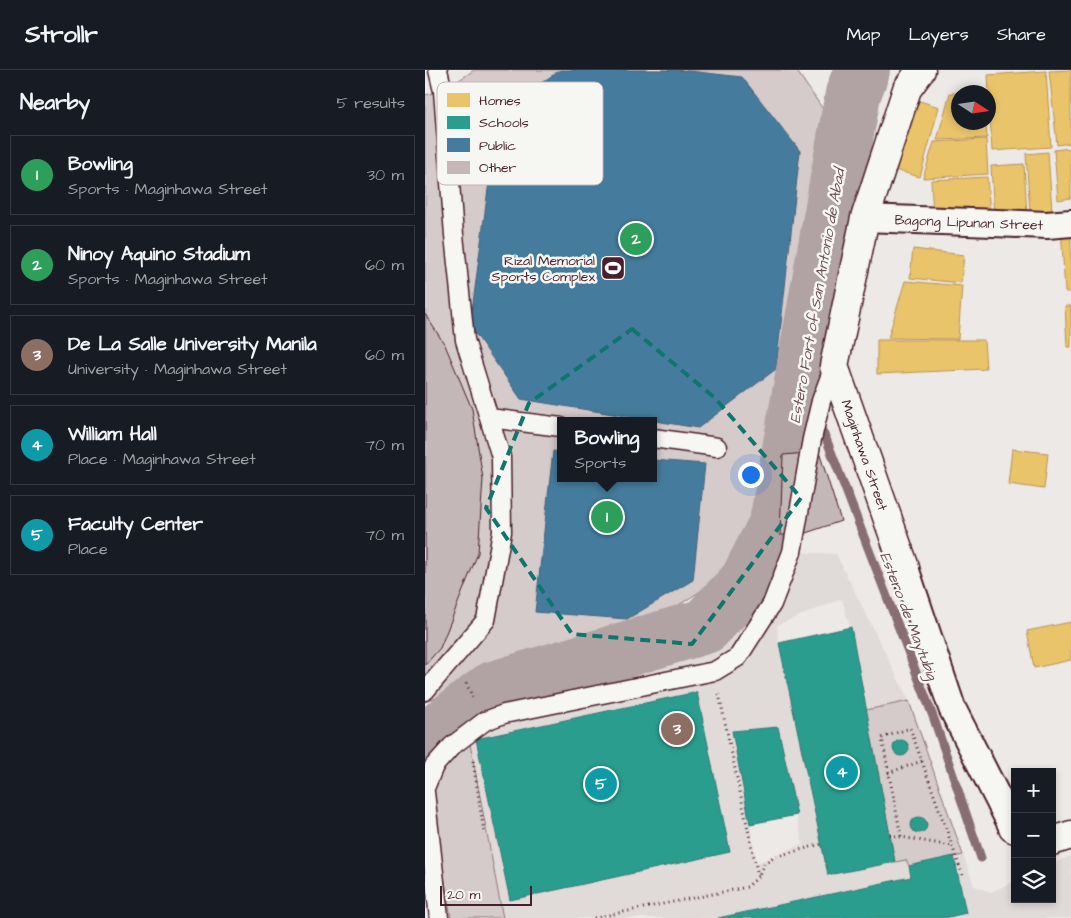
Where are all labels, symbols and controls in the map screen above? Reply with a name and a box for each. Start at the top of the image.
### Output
text: Strollr [25,18,98,52]
text: Map [846,22,880,47]
text: Layers [908,22,969,47]
text: Share [997,22,1046,47]
legend [437,82,603,185]
north arrow [951,85,996,130]
text: Nearby [20,88,90,117]
text: Homes [479,91,521,111]
text: 5 results [337,92,405,114]
text: Schools [479,113,529,133]
text: Public [479,136,516,156]
text: Bowling [68,151,133,178]
text: Other [479,158,517,178]
text: 1 [36,164,38,186]
text: 30 m [367,164,404,186]
water label: Estero Fort of San Antonio de Abad [785,164,851,425]
text: Sports · Maginhawa Street [68,178,268,200]
street label: Bagong Lipunan Street [894,210,1044,236]
pin: 2 [620,220,652,258]
text: Ninoy Aquino Stadium [68,241,250,268]
place label: Rizal Memorial Sports Complex [491,251,595,287]
text: 2 [32,254,42,276]
text: 60 m [365,254,404,276]
sports icon: Rizal Memorial Sports Complex [600,255,626,281]
text: Sports · Maginhawa Street [68,268,268,290]
text: De La Salle University Manila [68,331,317,358]
text: 3 [33,344,41,366]
text: 60 m [365,344,404,366]
text: University · Maginhawa Street [68,358,287,380]
street label: Maginhawa Street [836,397,893,514]
popup [557,417,657,482]
text: William Hall [68,421,157,448]
text: Bowling [575,425,639,452]
text: 4 [32,434,42,456]
text: 70 m [365,434,404,456]
text: Place · Maginhawa Street [68,448,256,470]
text: Sports [575,452,626,474]
your location [738,462,764,488]
pin: 1 [591,498,623,536]
text: Faculty Center [68,511,203,538]
text: 5 [31,524,43,546]
text: 70 m [365,524,404,546]
text: Place [68,538,108,560]
water label: Estero de Maytubig [874,549,943,685]
pin: 3 [661,710,693,748]
pin: 4 [826,753,858,791]
pin: 5 [585,765,617,803]
map controls [1011,768,1056,903]
button: + [1011,768,1056,813]
button: − [1011,813,1056,858]
button: layers [1011,858,1056,903]
scale bar [440,883,533,906]
text: 20 m [447,885,480,905]

